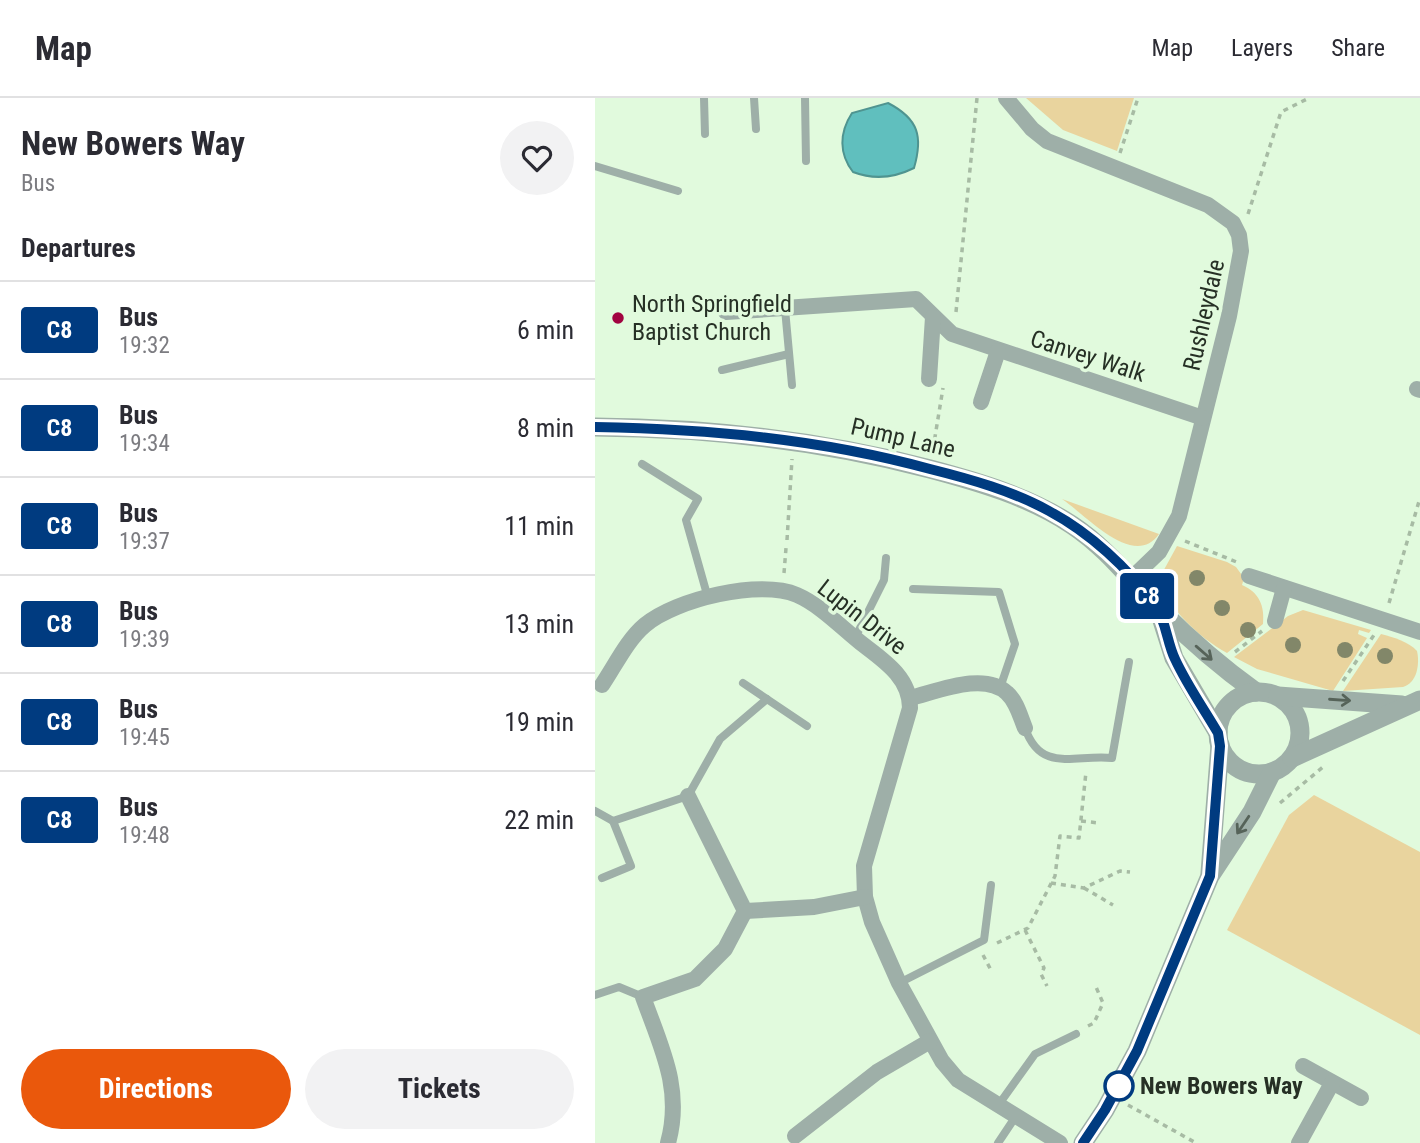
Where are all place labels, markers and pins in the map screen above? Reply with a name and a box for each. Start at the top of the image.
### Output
place label: North Springfield Baptist Church [632,290,792,346]
marker: North Springfield Baptist Church [610,310,626,326]
marker: New Bowers Way [1104,1071,1134,1101]
place label: New Bowers Way [1140,1072,1303,1100]

